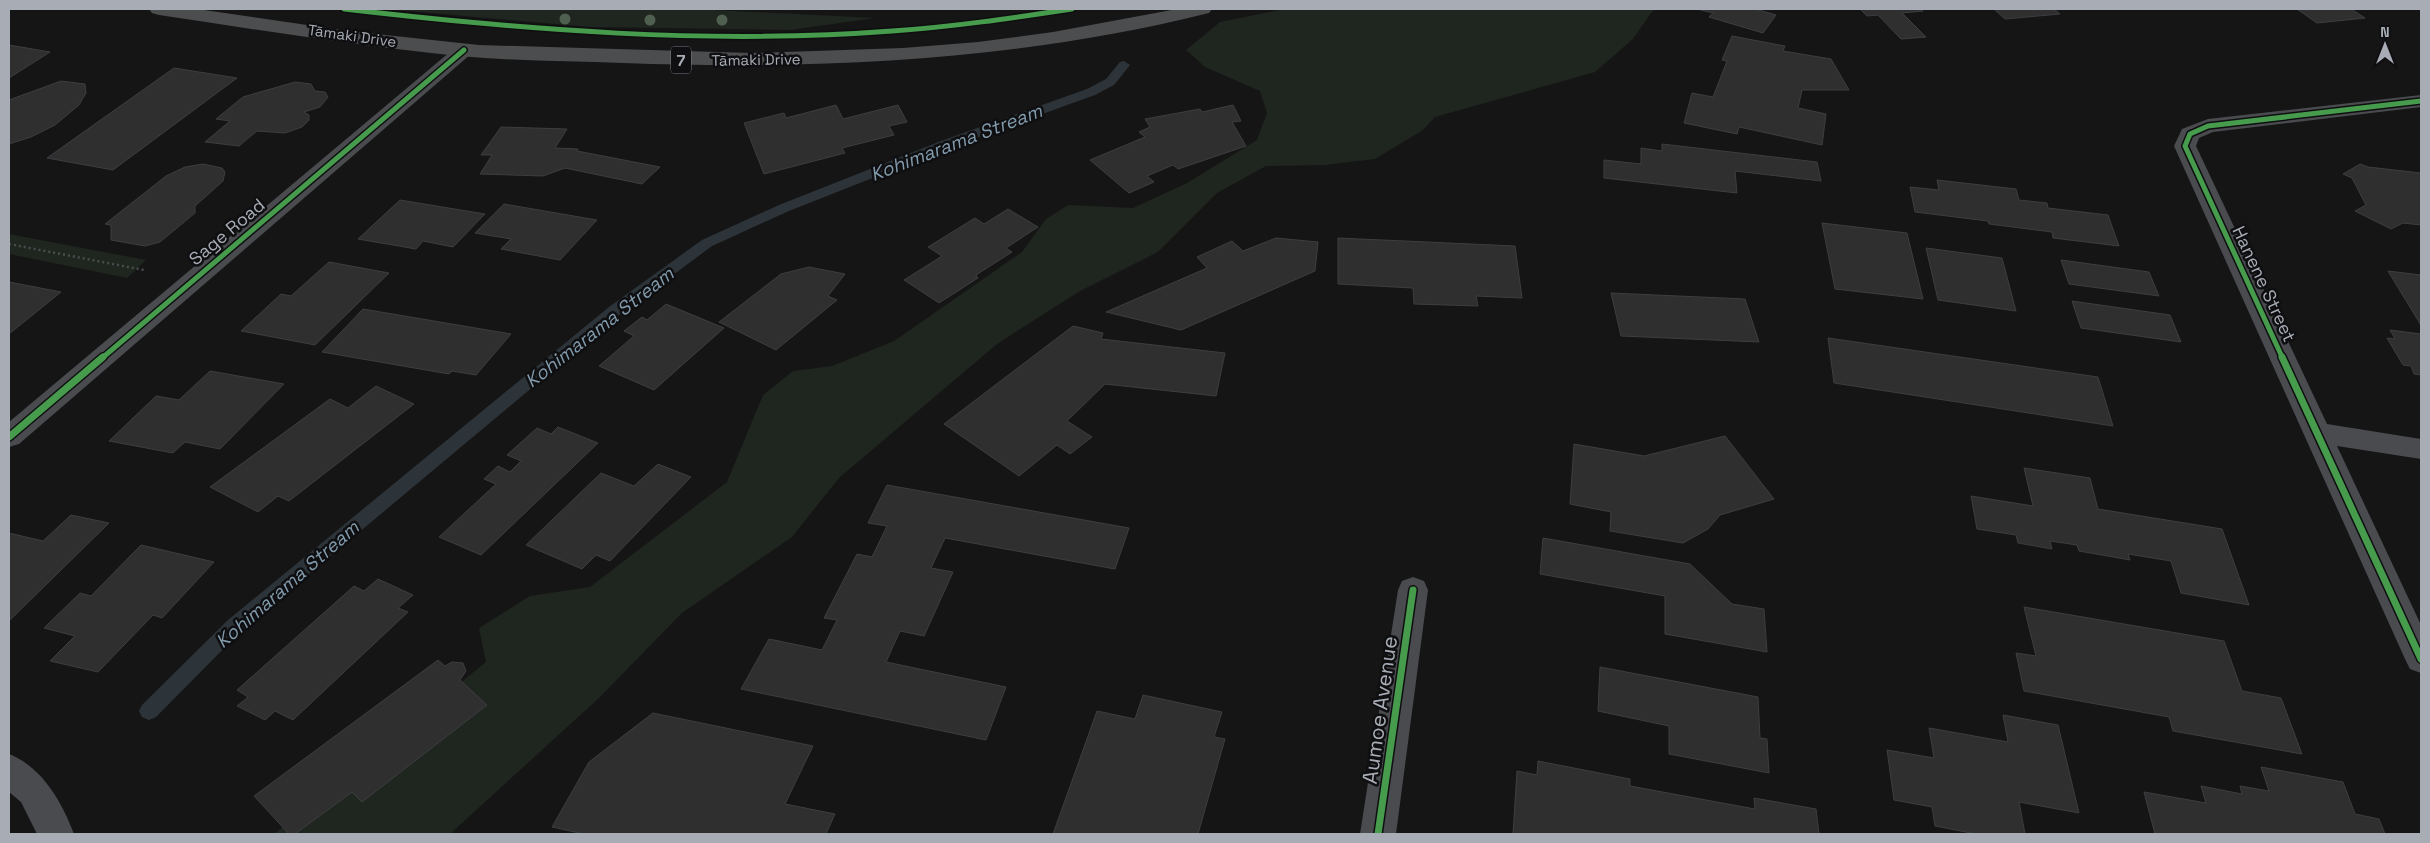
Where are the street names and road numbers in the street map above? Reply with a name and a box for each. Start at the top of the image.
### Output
street label: Tāmaki Drive [307,20,398,51]
road number: 7 [671,46,691,74]
street label: Tāmaki Drive [711,49,801,70]
street label: Sage Road [184,193,269,270]
street label: Hanene Street [2228,222,2301,345]
street label: Aumoe Avenue [1356,634,1403,786]

